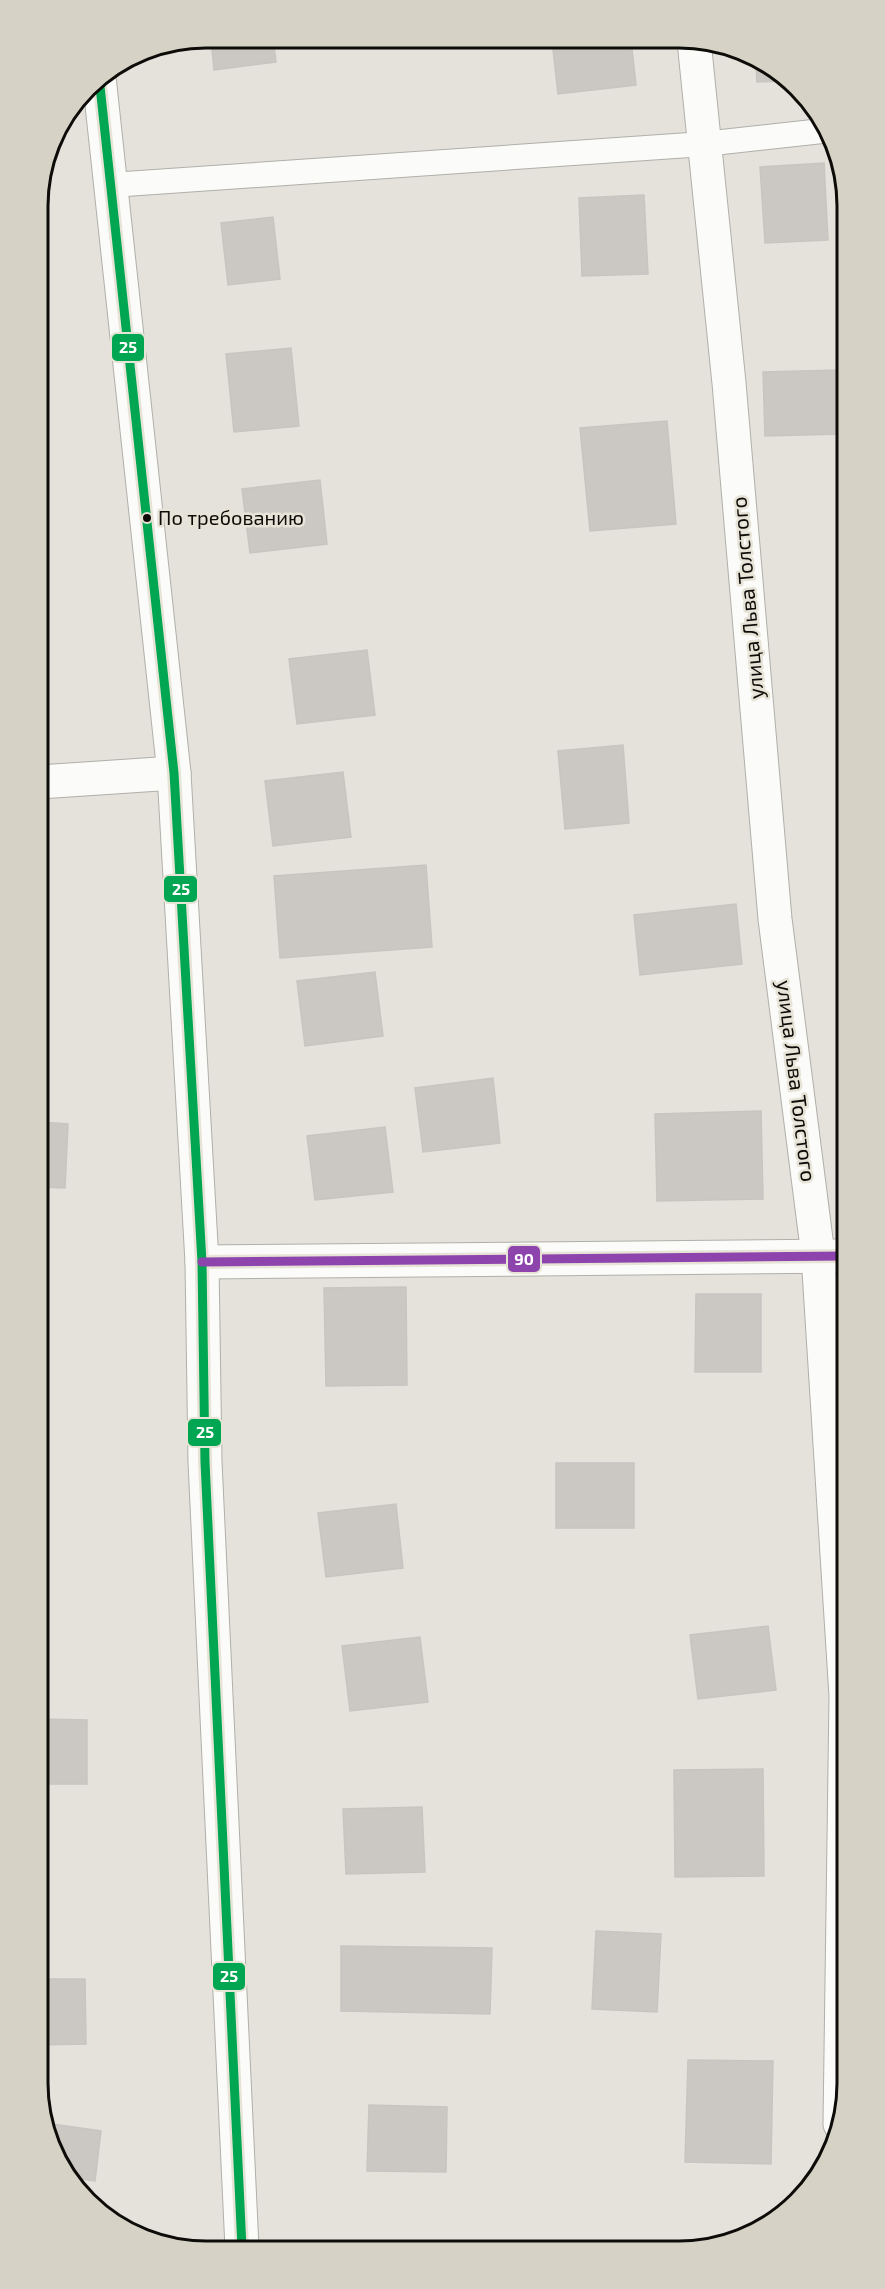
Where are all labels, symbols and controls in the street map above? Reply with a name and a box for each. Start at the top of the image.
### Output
line badge: 25 [111,333,145,362]
text: 25 [119,337,137,356]
street label: улица Льва Толстого [725,496,769,700]
place label: По требованию [158,505,304,529]
marker: По требованию [141,512,153,524]
line badge: 25 [163,875,198,903]
text: 25 [172,879,190,898]
street label: улица Льва Толстого [772,978,822,1183]
line badge: 90 [507,1245,541,1273]
text: 90 [514,1249,534,1268]
line badge: 25 [187,1418,222,1447]
text: 25 [196,1422,214,1441]
line badge: 25 [212,1962,246,1991]
text: 25 [220,1966,238,1985]

